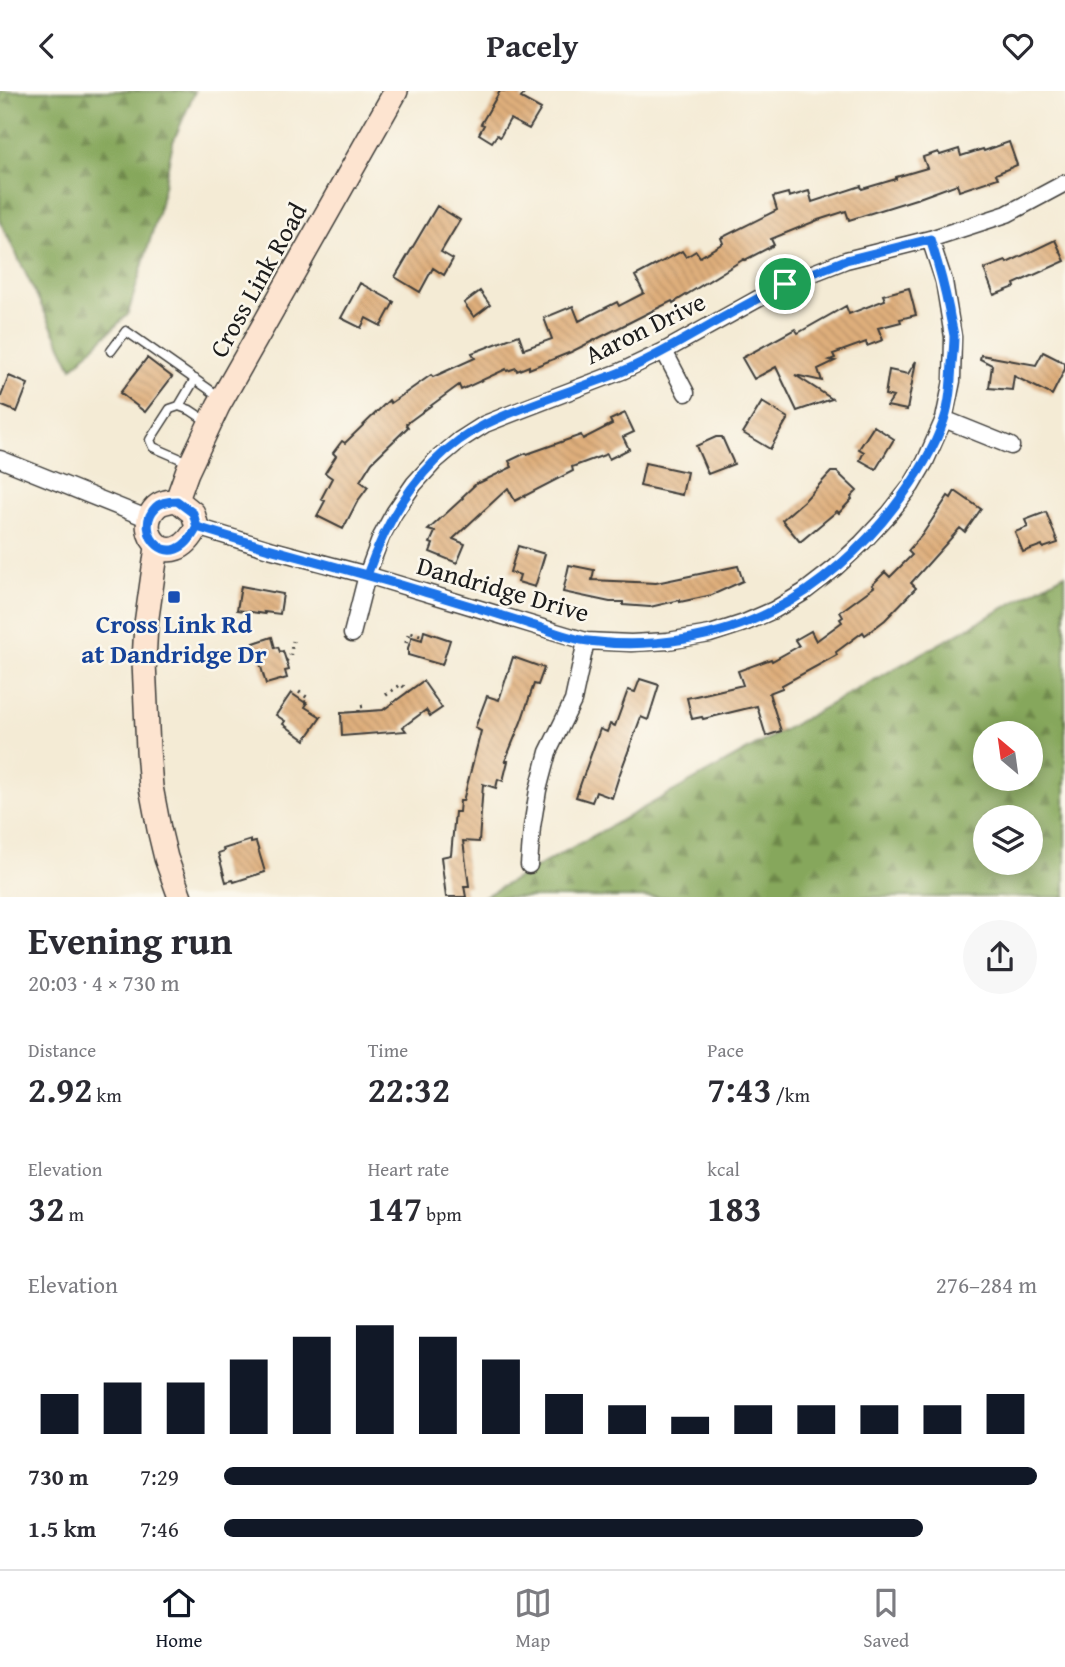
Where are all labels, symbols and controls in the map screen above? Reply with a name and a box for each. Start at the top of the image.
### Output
text: Pacely [487,22,578,69]
icon: back [28,27,66,65]
icon: heart [999,27,1037,65]
street label: Cross Link Road [199,195,316,364]
pin [755,254,815,314]
icon: arrive [766,265,804,303]
street label: Aaron Drive [578,281,712,374]
street label: Dandridge Drive [412,545,594,632]
marker: Cross Link Rd at Dandridge Dr [166,589,182,605]
place label: Cross Link Rd at Dandridge Dr [81,604,267,673]
north arrow [973,721,1043,791]
map controls [973,721,1043,875]
button: layers [973,805,1043,875]
text: Evening run [28,912,232,968]
button: share [963,920,1037,994]
text: 20:03 · 4 × 730 m [28,966,180,999]
text: Distance [28,1036,96,1064]
text: Time [368,1036,408,1064]
text: Pace [707,1036,744,1064]
text: 2.92 [28,1064,92,1115]
text: 22:32 [368,1064,450,1115]
text: 7:43 [707,1064,772,1115]
text: km [92,1081,122,1109]
text: /km [772,1081,810,1109]
text: Elevation [28,1155,102,1183]
text: Heart rate [368,1155,449,1183]
text: kcal [707,1155,740,1183]
text: 32 [28,1183,64,1234]
text: 147 [368,1183,422,1234]
text: 183 [707,1183,762,1234]
text: m [64,1200,84,1228]
text: bpm [422,1200,462,1228]
text: Elevation [28,1268,118,1301]
text: 276–284 m [936,1268,1037,1301]
text: 730 m [28,1460,89,1493]
text: 7:29 [140,1460,179,1493]
text: 1.5 km [28,1512,96,1545]
text: 7:46 [140,1512,179,1545]
tab: Home [156,1584,202,1654]
tab: Map [514,1584,552,1654]
tab: Saved [863,1584,909,1654]

